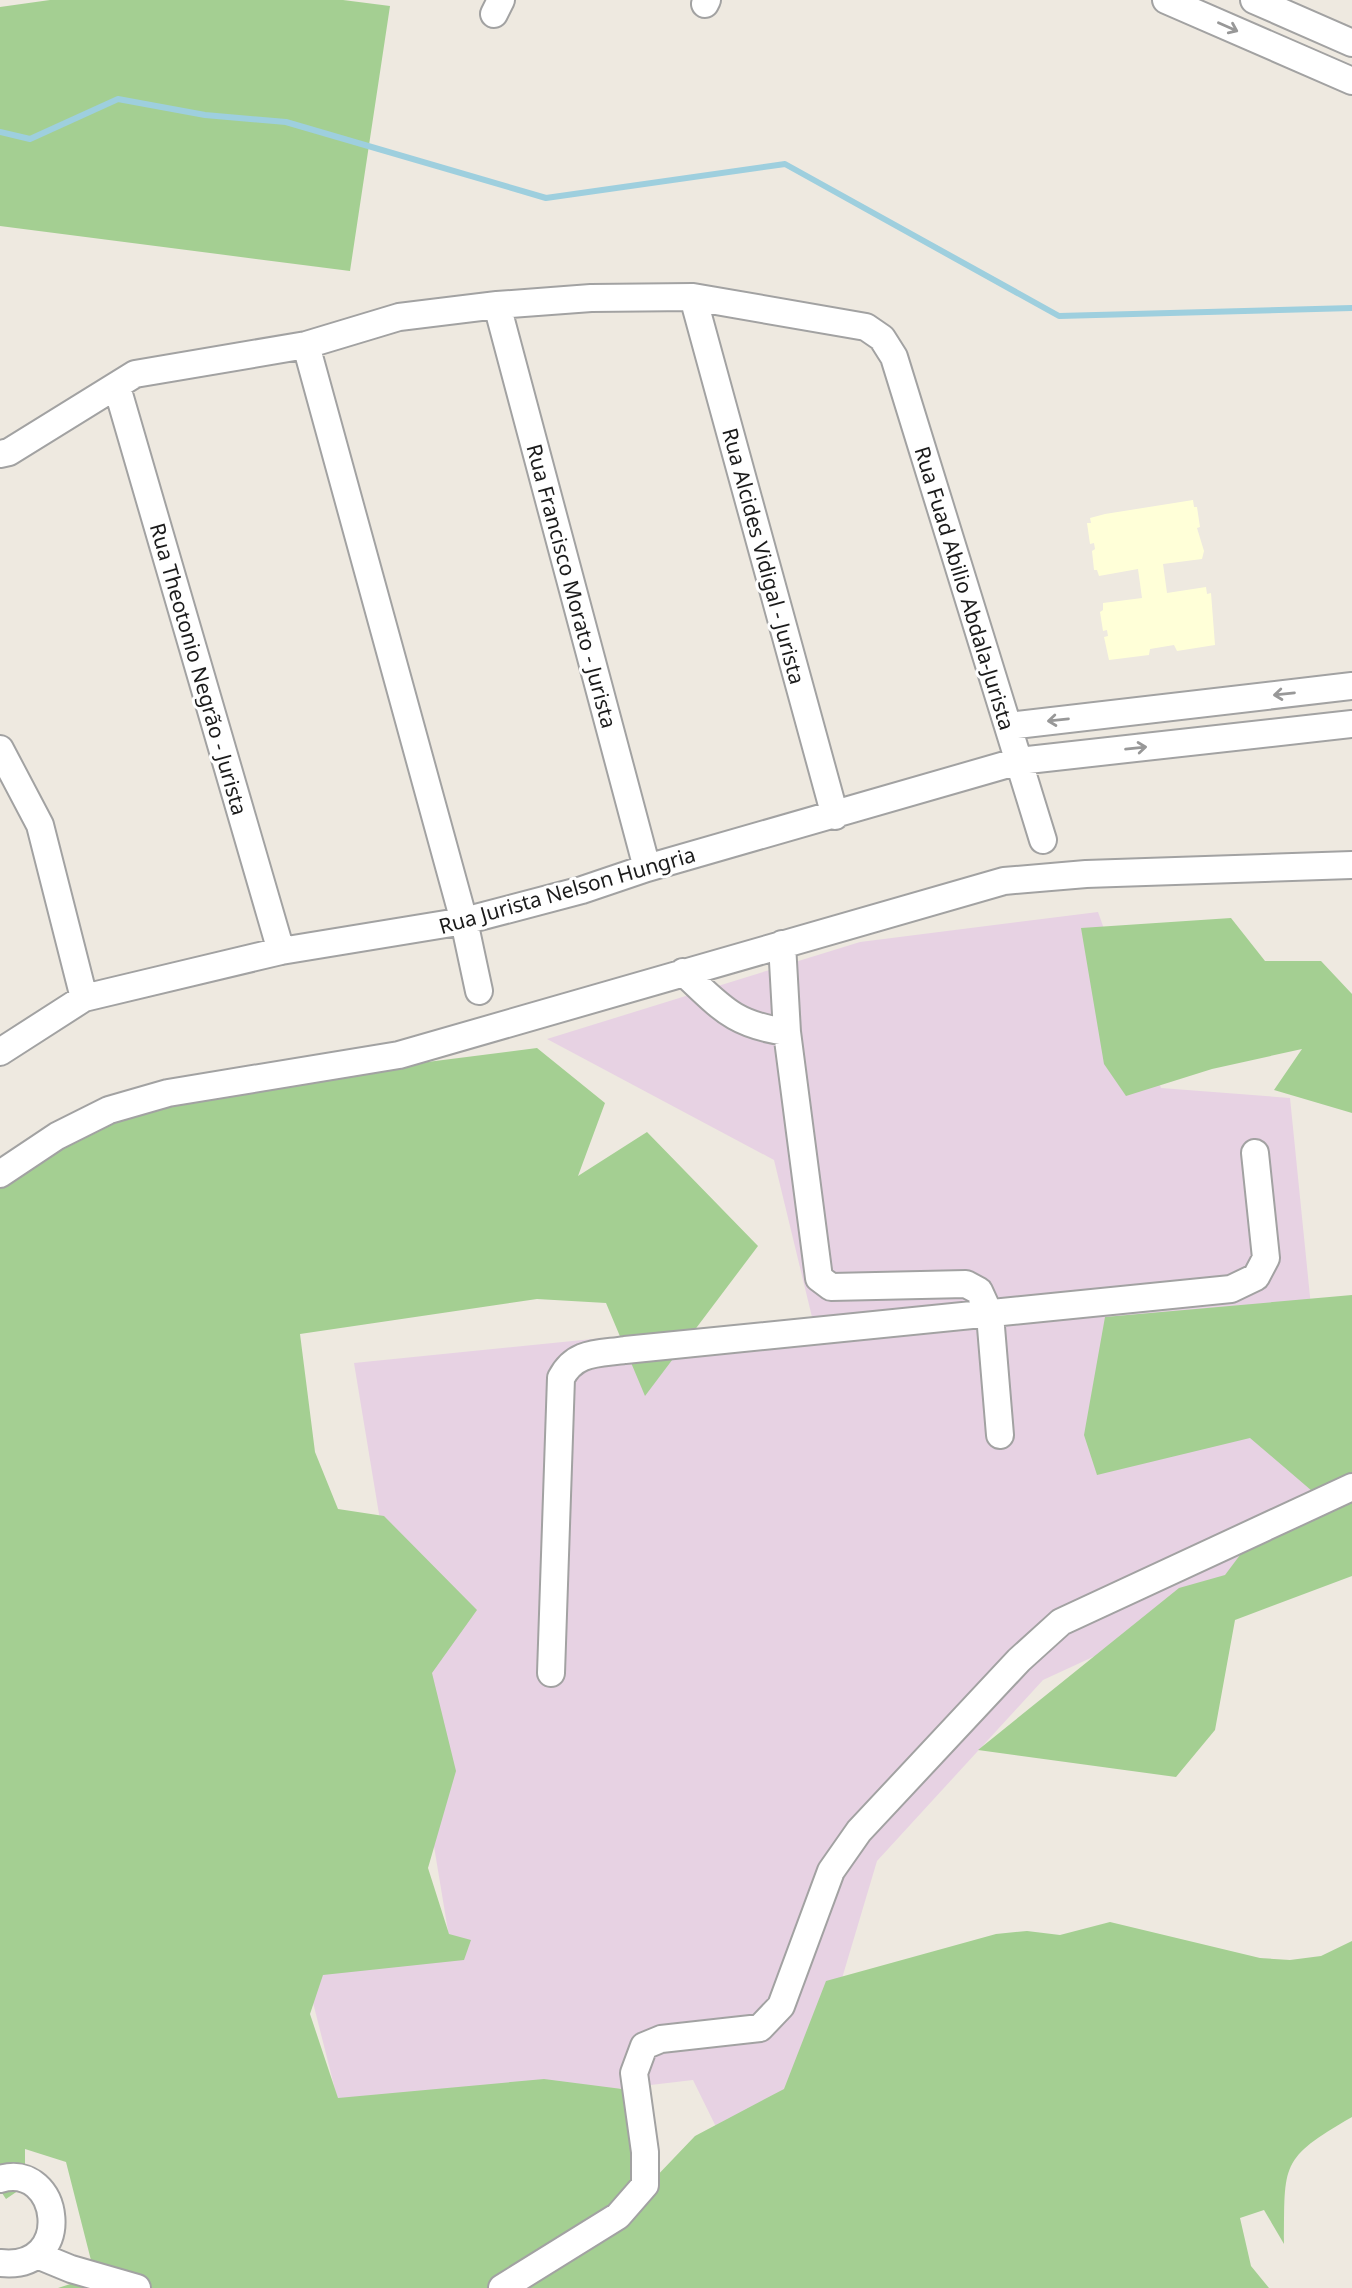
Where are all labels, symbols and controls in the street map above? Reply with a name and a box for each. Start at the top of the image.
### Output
one-way arrow [1217,21,1238,34]
street label: Rua Alcides Vidigal - Jurista [716,425,812,687]
street label: Rua Francisco Morato - Jurista [521,441,623,731]
street label: Rua Fuad Abilio Abdala-Jurista [908,443,1022,733]
street label: Rua Theotonio Negrão - Jurista [144,520,254,818]
one-way arrow [1273,688,1296,701]
one-way arrow [1047,713,1070,726]
one-way arrow [1124,741,1146,754]
street label: Rua Jurista Nelson Hungria [435,840,699,940]

